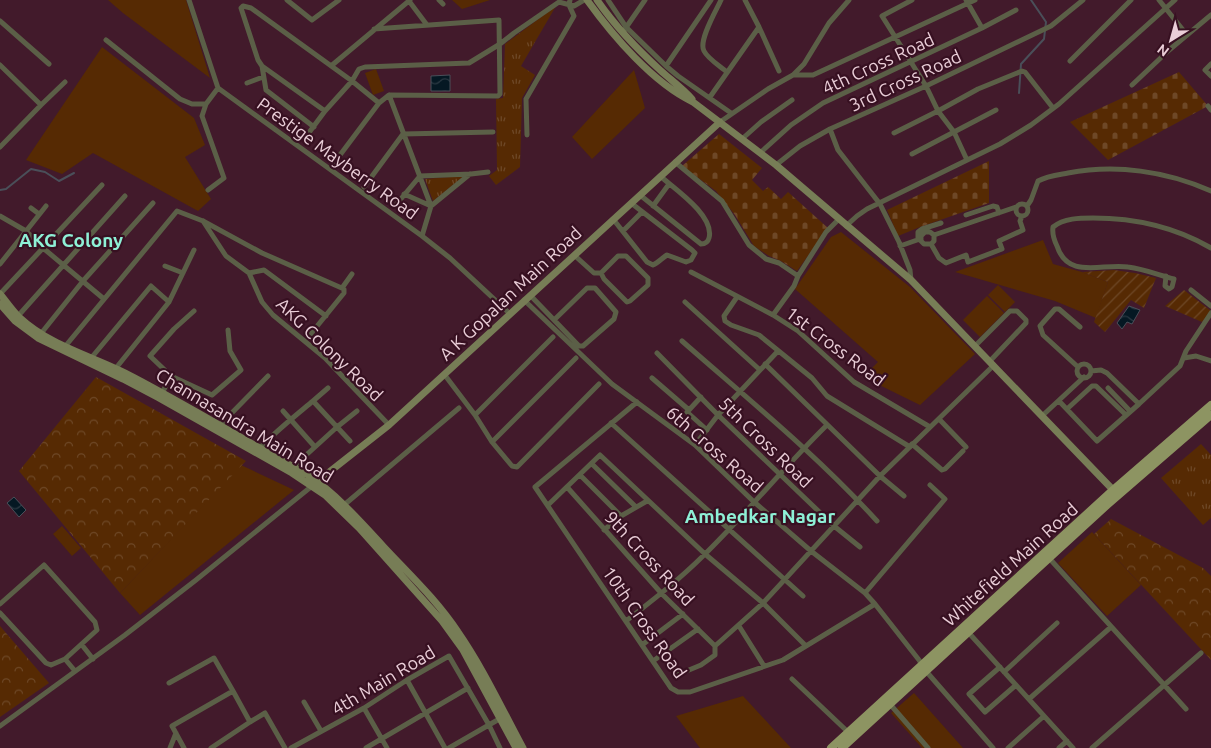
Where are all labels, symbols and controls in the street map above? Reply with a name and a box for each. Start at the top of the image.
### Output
north arrow [1146,15,1196,65]
street label: 4th Cross Road [819,28,937,98]
text: N [1154,41,1172,60]
street label: 3rd Cross Road [846,45,964,115]
street label: Prestige Mayberry Road [254,93,422,223]
street label: A K Gopalan Main Road [435,222,585,364]
district label: AKG Colony [19,229,123,251]
street label: AKG Colony Road [273,293,387,405]
street label: 1st Cross Road [783,302,889,390]
street label: Channasandra Main Road [153,364,337,486]
street label: 5th Cross Road [715,393,817,491]
street label: 6th Cross Road [663,402,767,496]
street label: Whitefield Main Road [939,498,1081,630]
district label: Ambedkar Nagar [685,505,835,527]
street label: 9th Cross Road [601,507,699,609]
street label: 10th Cross Road [599,562,691,682]
street label: 4th Main Road [328,641,438,719]

